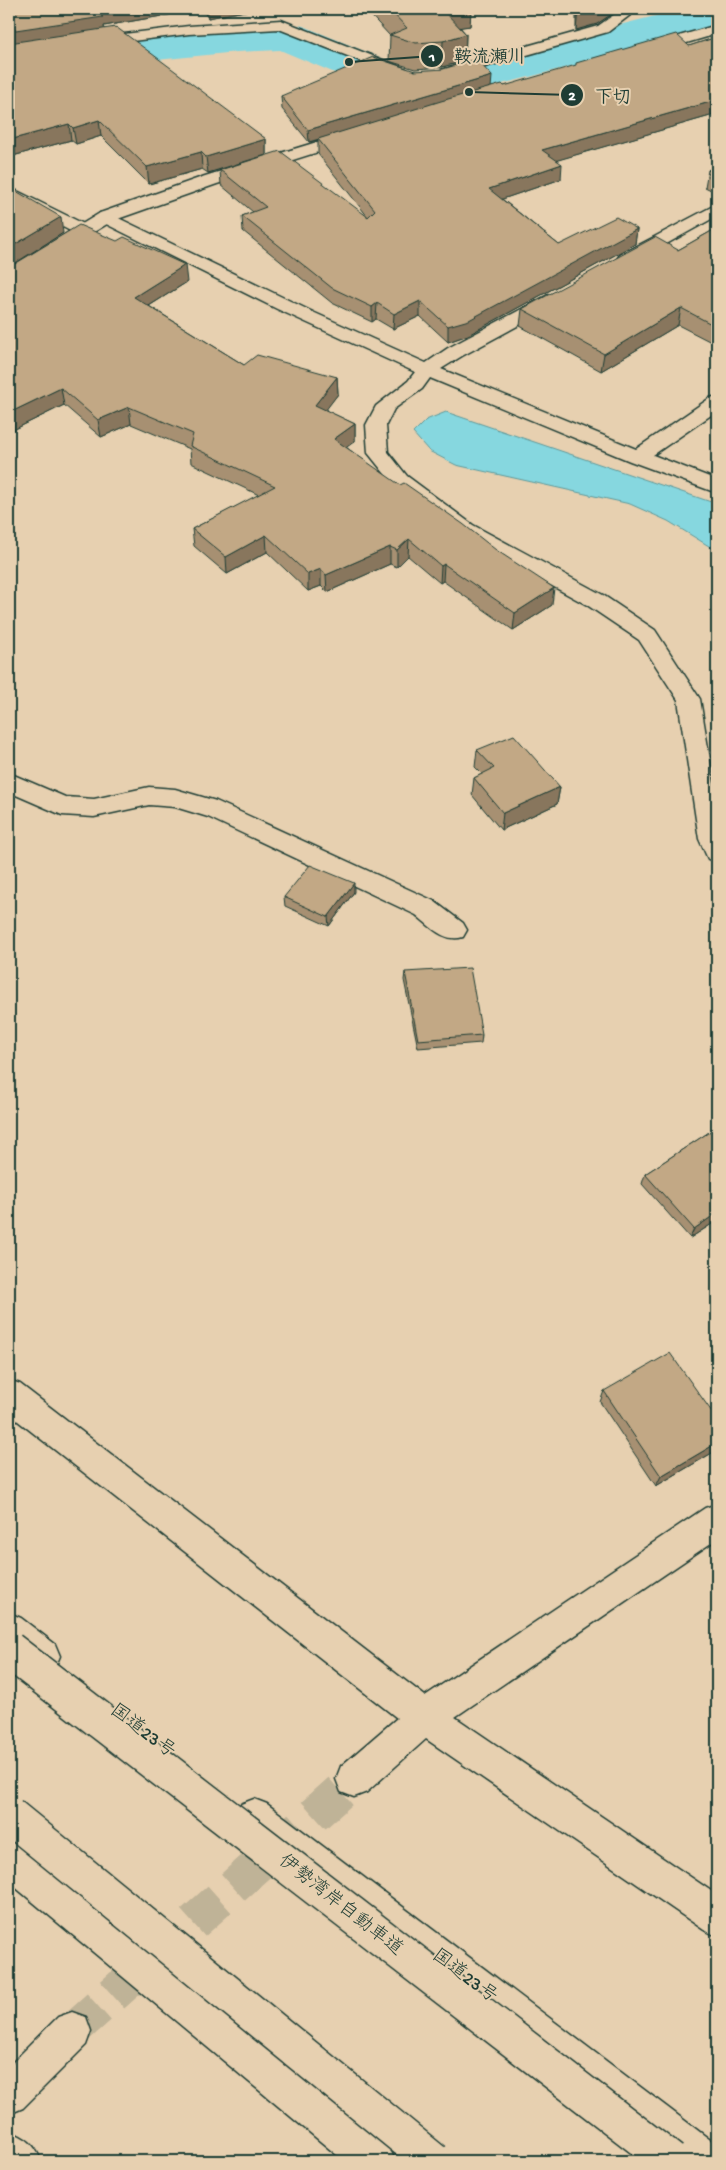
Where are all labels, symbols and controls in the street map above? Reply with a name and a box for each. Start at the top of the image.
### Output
callout: 鞍流瀬川 [419,40,536,73]
text: 鞍流瀬川 [454,47,526,69]
text: 1 [428,49,435,67]
callout: 下切 [560,79,641,112]
text: 2 [568,88,576,106]
text: 下切 [595,88,631,109]
street label: 国道23号 [105,1699,180,1764]
street label: 伊勢湾岸自動車道 [273,1849,408,1962]
street label: 国道23号 [427,1944,502,2009]

